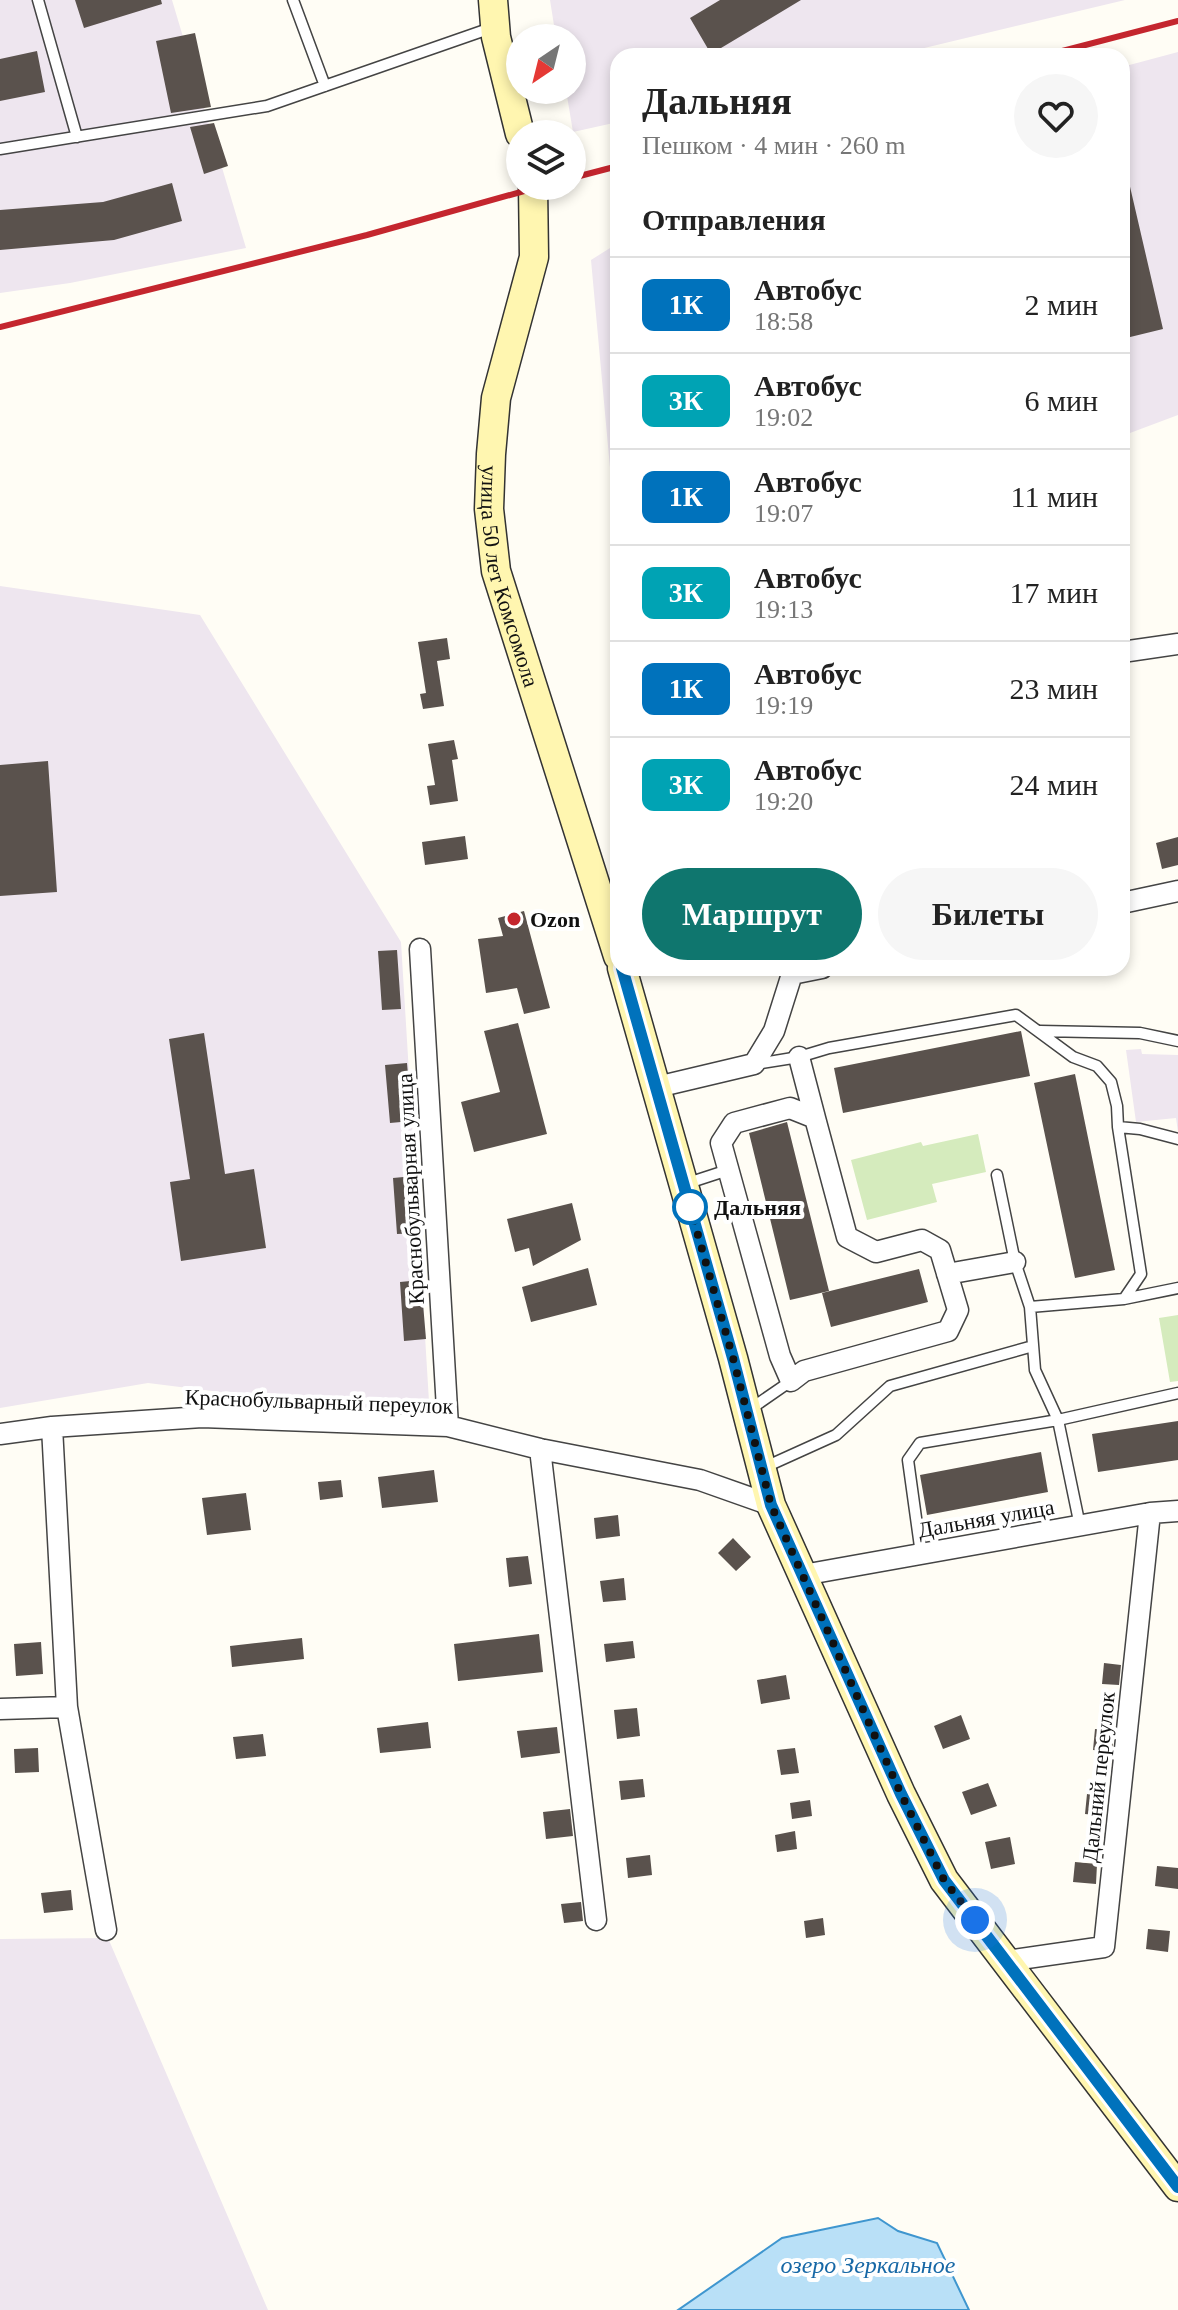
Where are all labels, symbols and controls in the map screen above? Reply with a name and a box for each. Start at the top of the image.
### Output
north arrow [506,24,586,104]
map controls [506,24,586,200]
button: heart [1014,74,1098,158]
text: Дальняя [642,80,792,122]
button: layers [506,120,586,200]
text: Пешком · 4 мин · 260 m [642,131,905,160]
text: Отправления [642,203,826,236]
text: Автобус [754,273,862,306]
text: 2 мин [1024,288,1098,321]
text: 1К [669,289,703,320]
text: 18:58 [754,307,813,336]
text: Автобус [754,369,862,402]
text: 6 мин [1024,384,1098,417]
text: 3К [669,385,703,416]
text: 19:02 [754,403,813,432]
street label: улица 50 лет Комсомола [476,465,544,690]
text: Автобус [754,465,862,498]
text: 11 мин [1011,480,1098,513]
text: 1К [669,481,703,512]
text: 19:07 [754,499,813,528]
text: Автобус [754,561,862,594]
text: 17 мин [1009,576,1098,609]
text: 3К [669,577,703,608]
text: 19:13 [754,595,813,624]
text: Автобус [754,657,862,690]
text: 23 мин [1009,672,1098,705]
text: 1К [669,673,703,704]
text: 19:19 [754,691,813,720]
text: Автобус [754,753,862,786]
text: 24 мин [1009,768,1098,801]
text: 3К [669,769,703,800]
text: 19:20 [754,787,813,816]
button: Маршрут [642,868,862,960]
button: Билеты [878,868,1098,960]
place label: Ozon [530,907,580,932]
marker: Ozon [505,910,523,928]
street label: Краснобульварная улица [392,1072,429,1305]
marker: Дальняя [673,1190,707,1224]
place label: Дальняя [714,1195,801,1220]
street label: Краснобульварный переулок [184,1384,454,1419]
street label: Дальняя улица [916,1494,1056,1543]
street label: Дальний переулок [1077,1690,1120,1864]
your location [955,1900,995,1940]
water label: озеро Зеркальное [781,2252,956,2278]

